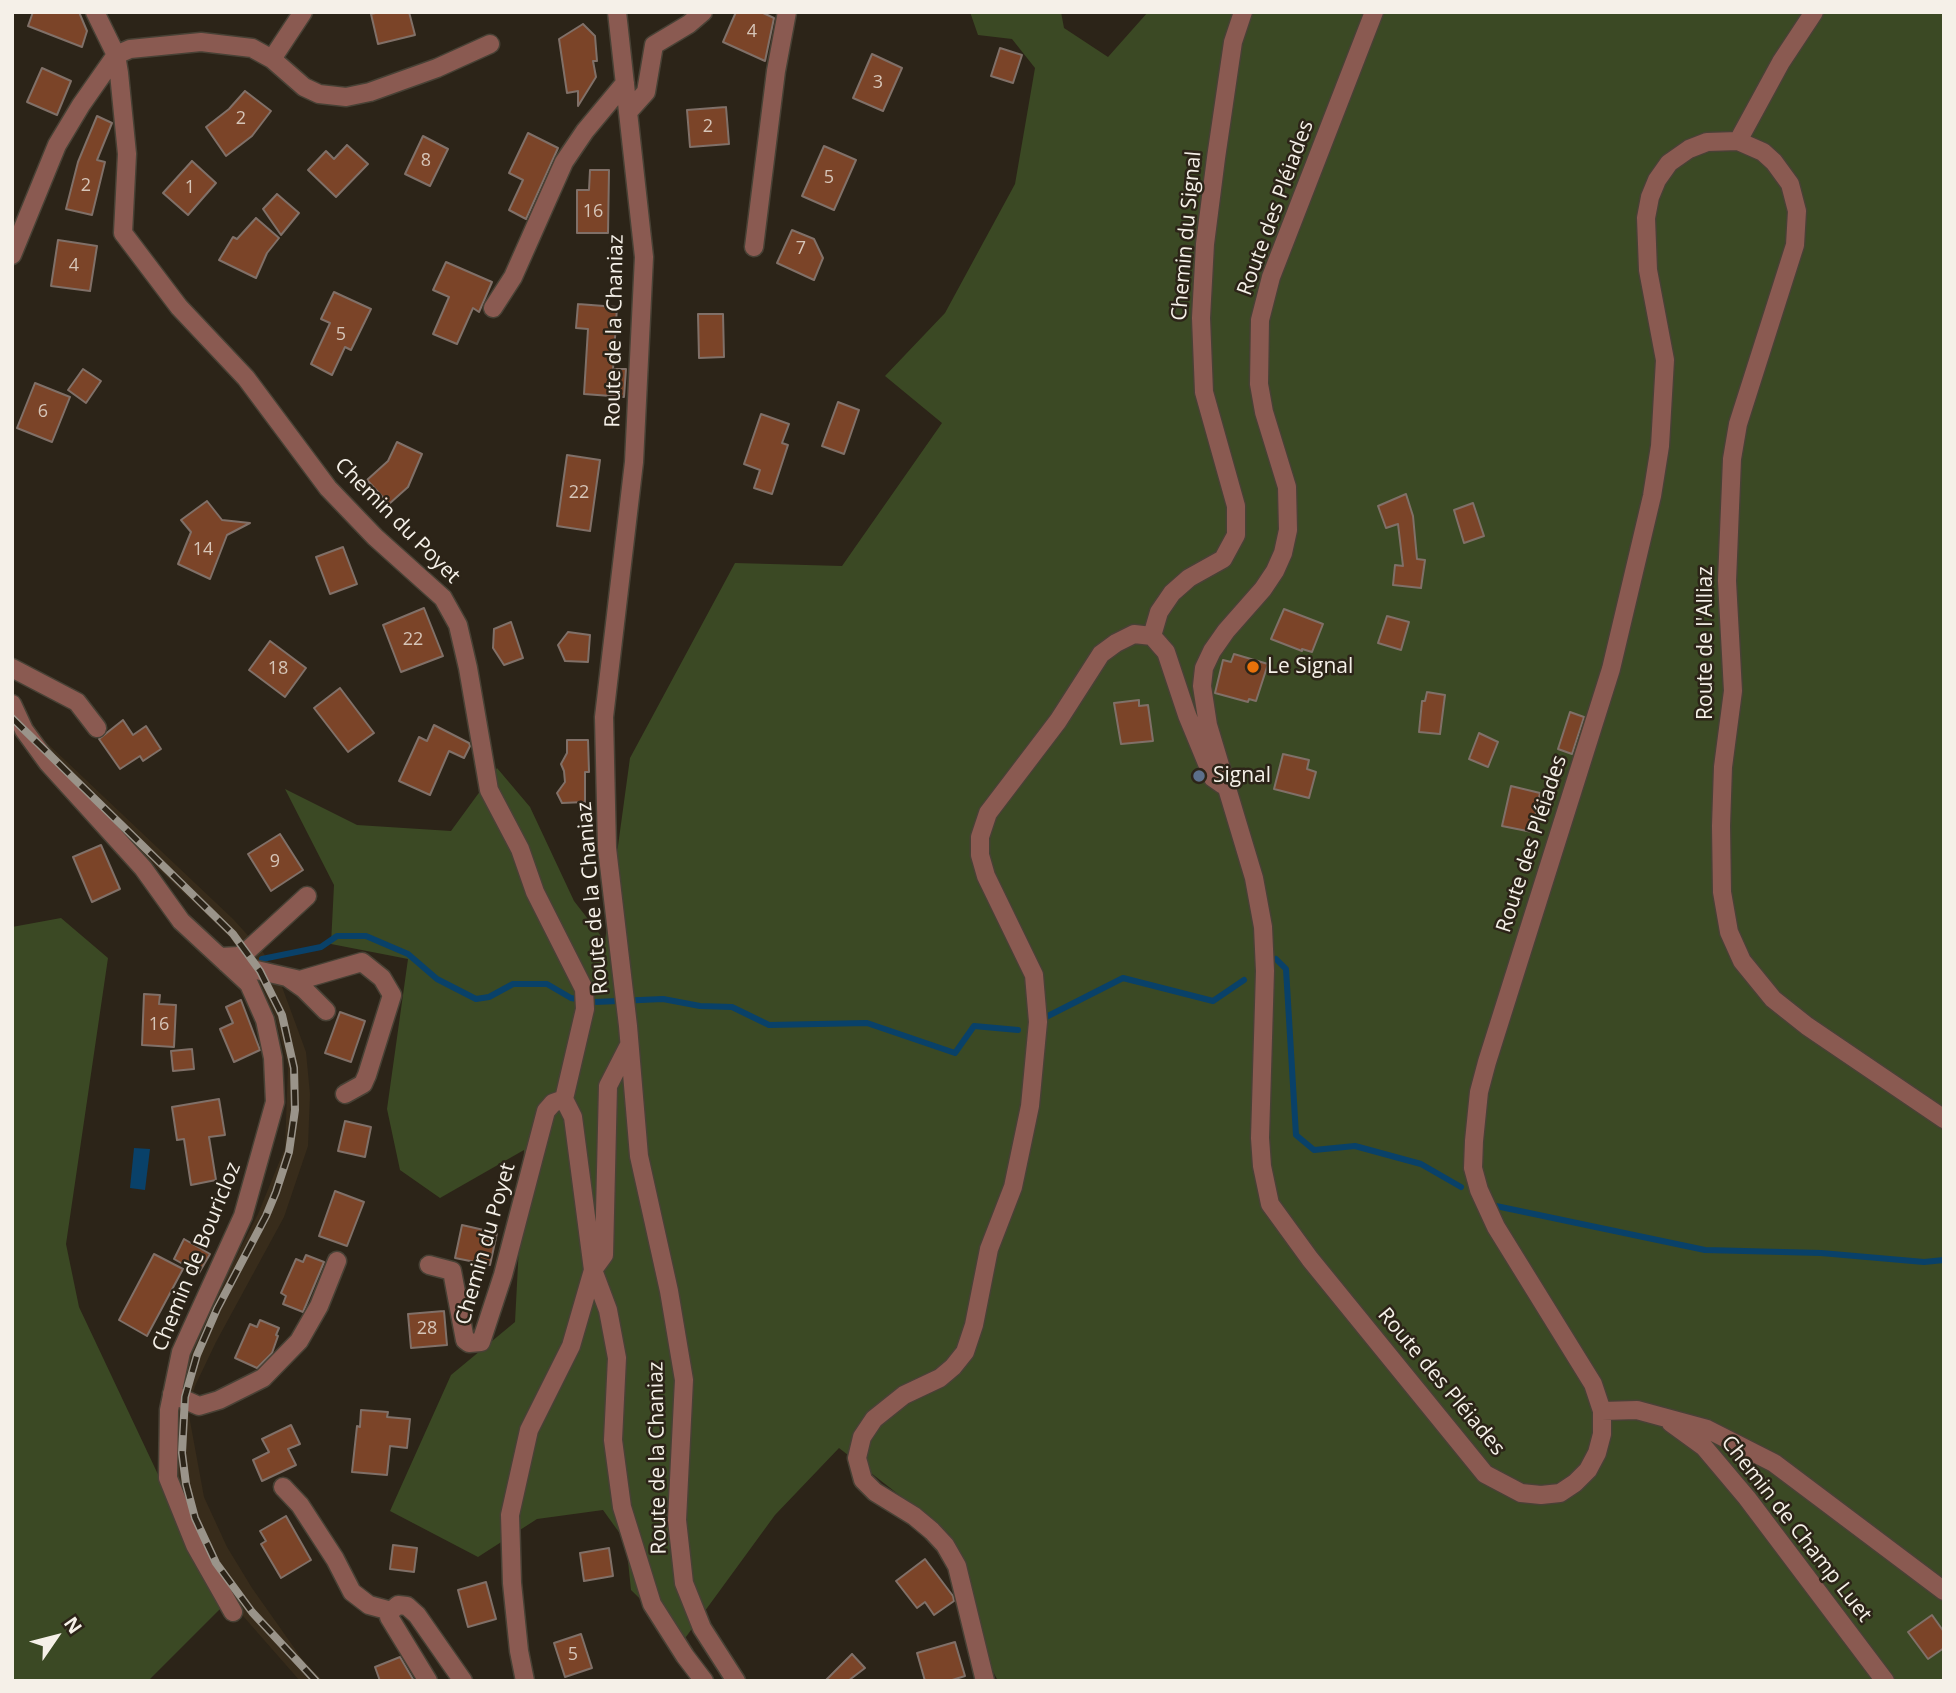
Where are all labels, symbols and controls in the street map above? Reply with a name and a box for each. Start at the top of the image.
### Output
house number: 4 [747,21,757,43]
house number: 3 [873,72,883,94]
house number: 2 [236,108,246,130]
house number: 2 [703,116,713,138]
street label: Route des Pléiades [1233,117,1319,299]
house number: 8 [421,150,431,172]
street label: Chemin du Signal [1167,150,1207,322]
house number: 5 [824,167,834,189]
house number: 2 [81,175,91,197]
house number: 1 [185,177,195,199]
house number: 16 [583,201,603,223]
street label: Route de la Chaniaz [601,234,629,428]
house number: 7 [796,238,806,260]
house number: 4 [69,255,79,277]
house number: 5 [336,324,346,346]
house number: 6 [38,401,48,423]
street label: Chemin du Poyet [329,453,465,589]
house number: 22 [569,482,589,504]
house number: 14 [193,539,213,561]
street label: Route de l'Alliaz [1693,566,1719,720]
house number: 22 [403,629,423,651]
place label: Le Signal [1267,654,1353,680]
house number: 18 [268,658,288,680]
marker: Le Signal [1245,659,1261,675]
street label: Route des Pléiades [1491,752,1573,936]
place label: Signal [1213,763,1271,789]
marker: Signal [1191,768,1207,784]
street label: Route de la Chaniaz [572,801,614,995]
house number: 9 [270,851,280,873]
house number: 16 [149,1014,169,1036]
street label: Chemin de Bouricloz [148,1159,246,1355]
street label: Chemin du Poyet [451,1160,521,1328]
street label: Route des Pléiades [1372,1303,1510,1461]
house number: 28 [417,1318,437,1340]
street label: Route de la Chaniaz [644,1361,672,1555]
street label: Chemin de Champ Luet [1715,1431,1877,1627]
north arrow [21,1602,91,1672]
text: N [58,1611,88,1639]
house number: 5 [568,1644,578,1666]

